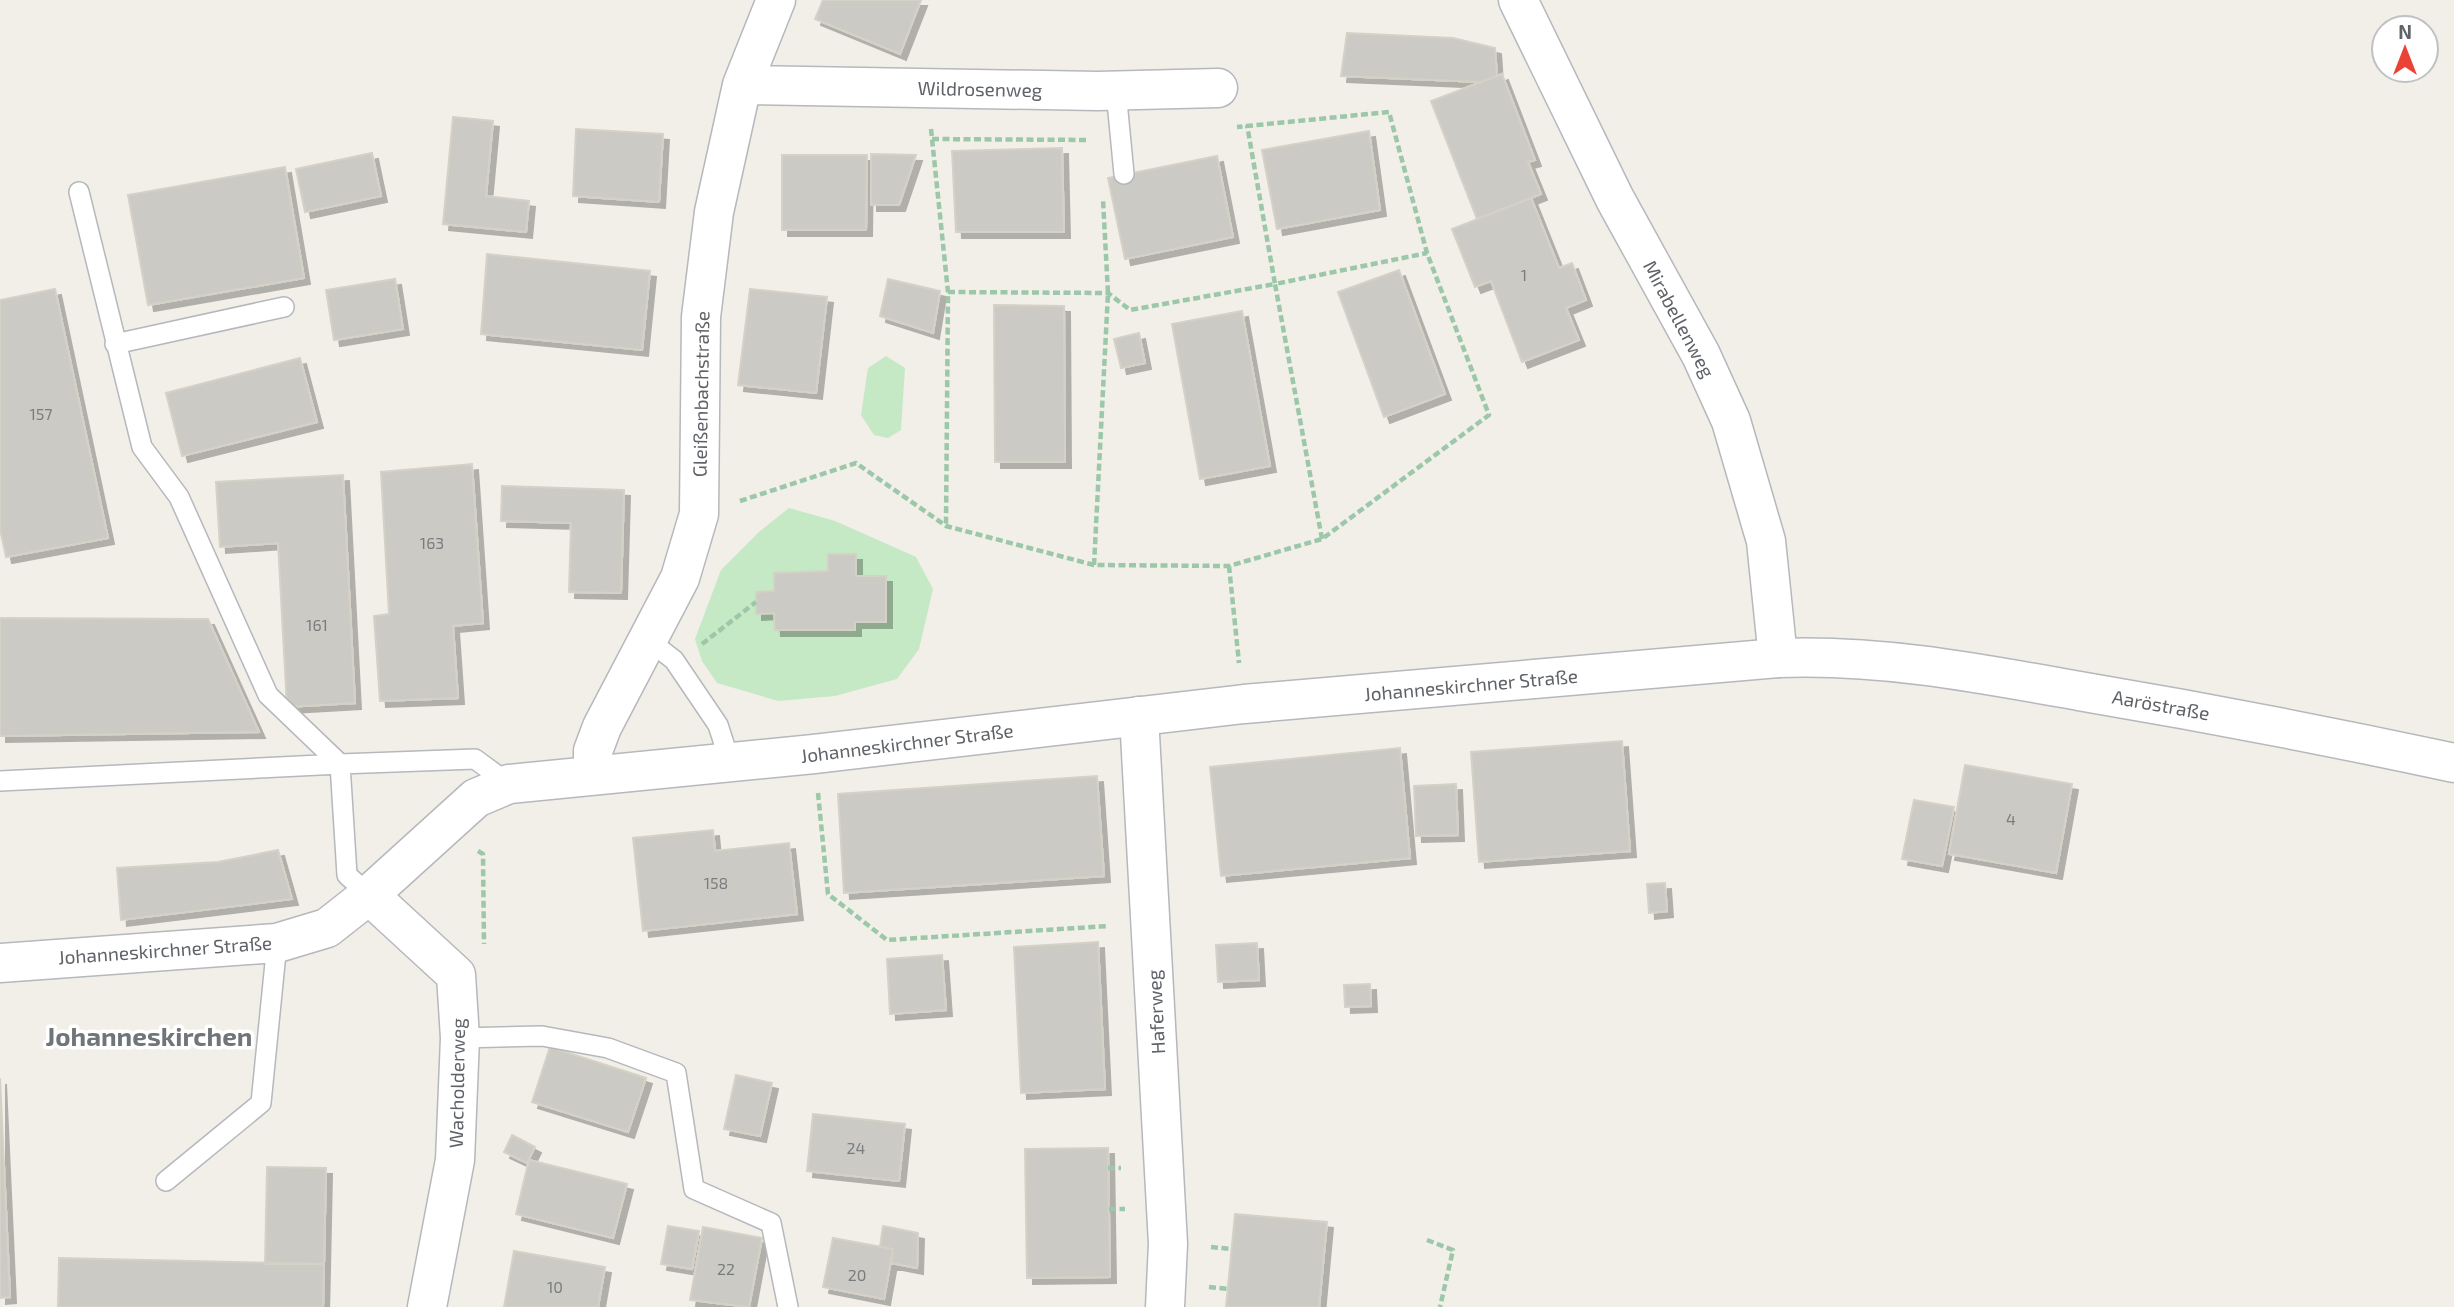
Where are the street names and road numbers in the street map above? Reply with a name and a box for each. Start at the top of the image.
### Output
street label: Wildrosenweg [917,76,1043,101]
street label: Mirabellenweg [1639,256,1720,382]
street label: Gleißenbachstraße [688,311,713,477]
street label: Johanneskirchner Straße [1363,664,1579,705]
street label: Aaröstraße [2111,685,2212,724]
street label: Johanneskirchner Straße [799,718,1015,767]
street label: Johanneskirchner Straße [57,931,273,968]
street label: Haferweg [1142,969,1169,1055]
street label: Wacholderweg [444,1017,469,1148]

